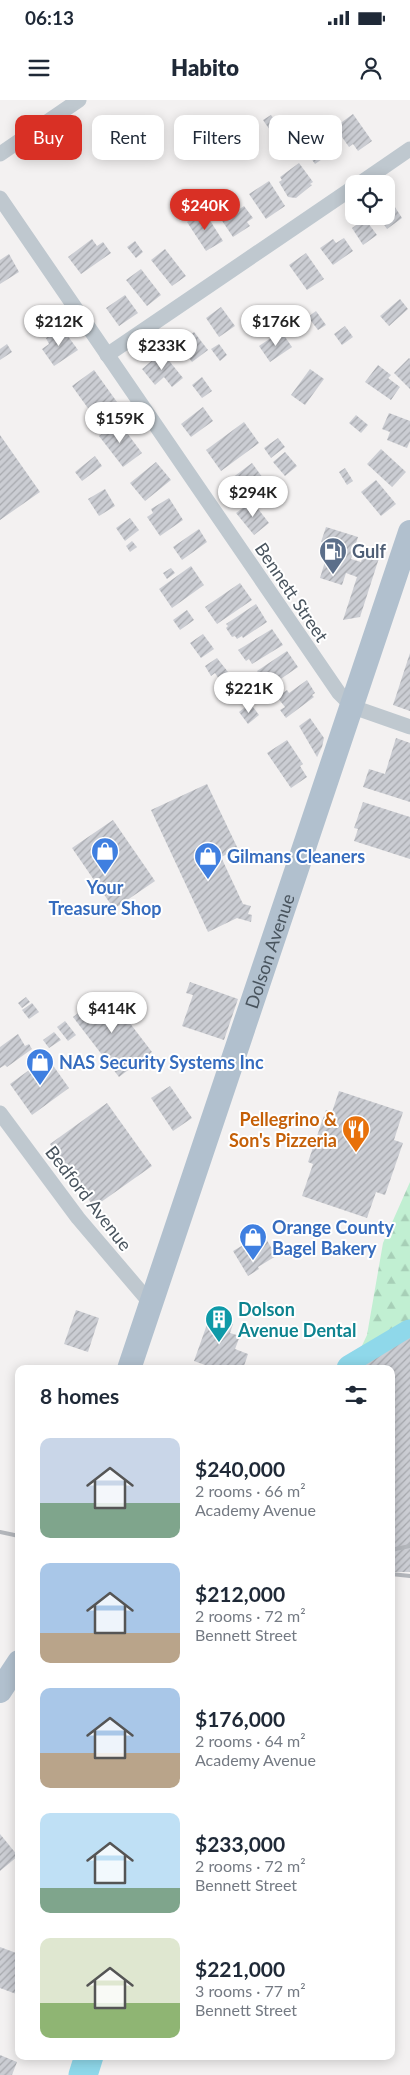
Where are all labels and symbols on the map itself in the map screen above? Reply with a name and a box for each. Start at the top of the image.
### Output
pin: $240K [170,188,240,231]
pin: $212K [24,304,94,347]
pin: $176K [241,304,311,347]
pin: $233K [127,328,197,371]
pin: $159K [85,402,155,444]
pin: $294K [218,476,288,518]
fuel station icon: Gulf [318,536,348,575]
street label: Bennett Street [251,538,334,646]
place label: Gulf [352,540,387,562]
pin: $221K [214,672,284,714]
shop icon: Your Treasure Shop [90,836,120,875]
shop icon: Gilmans Cleaners [193,841,223,880]
place label: Gilmans Cleaners [227,845,365,867]
place label: Your Treasure Shop [48,876,162,919]
street label: Dolson Avenue [240,891,299,1011]
pin: $414K [77,992,147,1034]
shop icon: NAS Security Systems Inc [25,1047,55,1086]
place label: NAS Security Systems Inc [59,1051,264,1073]
place label: Pellegrino & Son's Pizzeria [229,1108,337,1151]
restaurant icon: Pellegrino & Son's Pizzeria [341,1114,371,1153]
street label: Bedford Avenue [41,1141,137,1255]
place label: Orange County Bagel Bakery [272,1216,395,1259]
shop icon: Orange County Bagel Bakery [238,1222,268,1261]
place label: Dolson Avenue Dental [237,1298,356,1341]
building icon: Dolson Avenue Dental [204,1304,234,1343]

